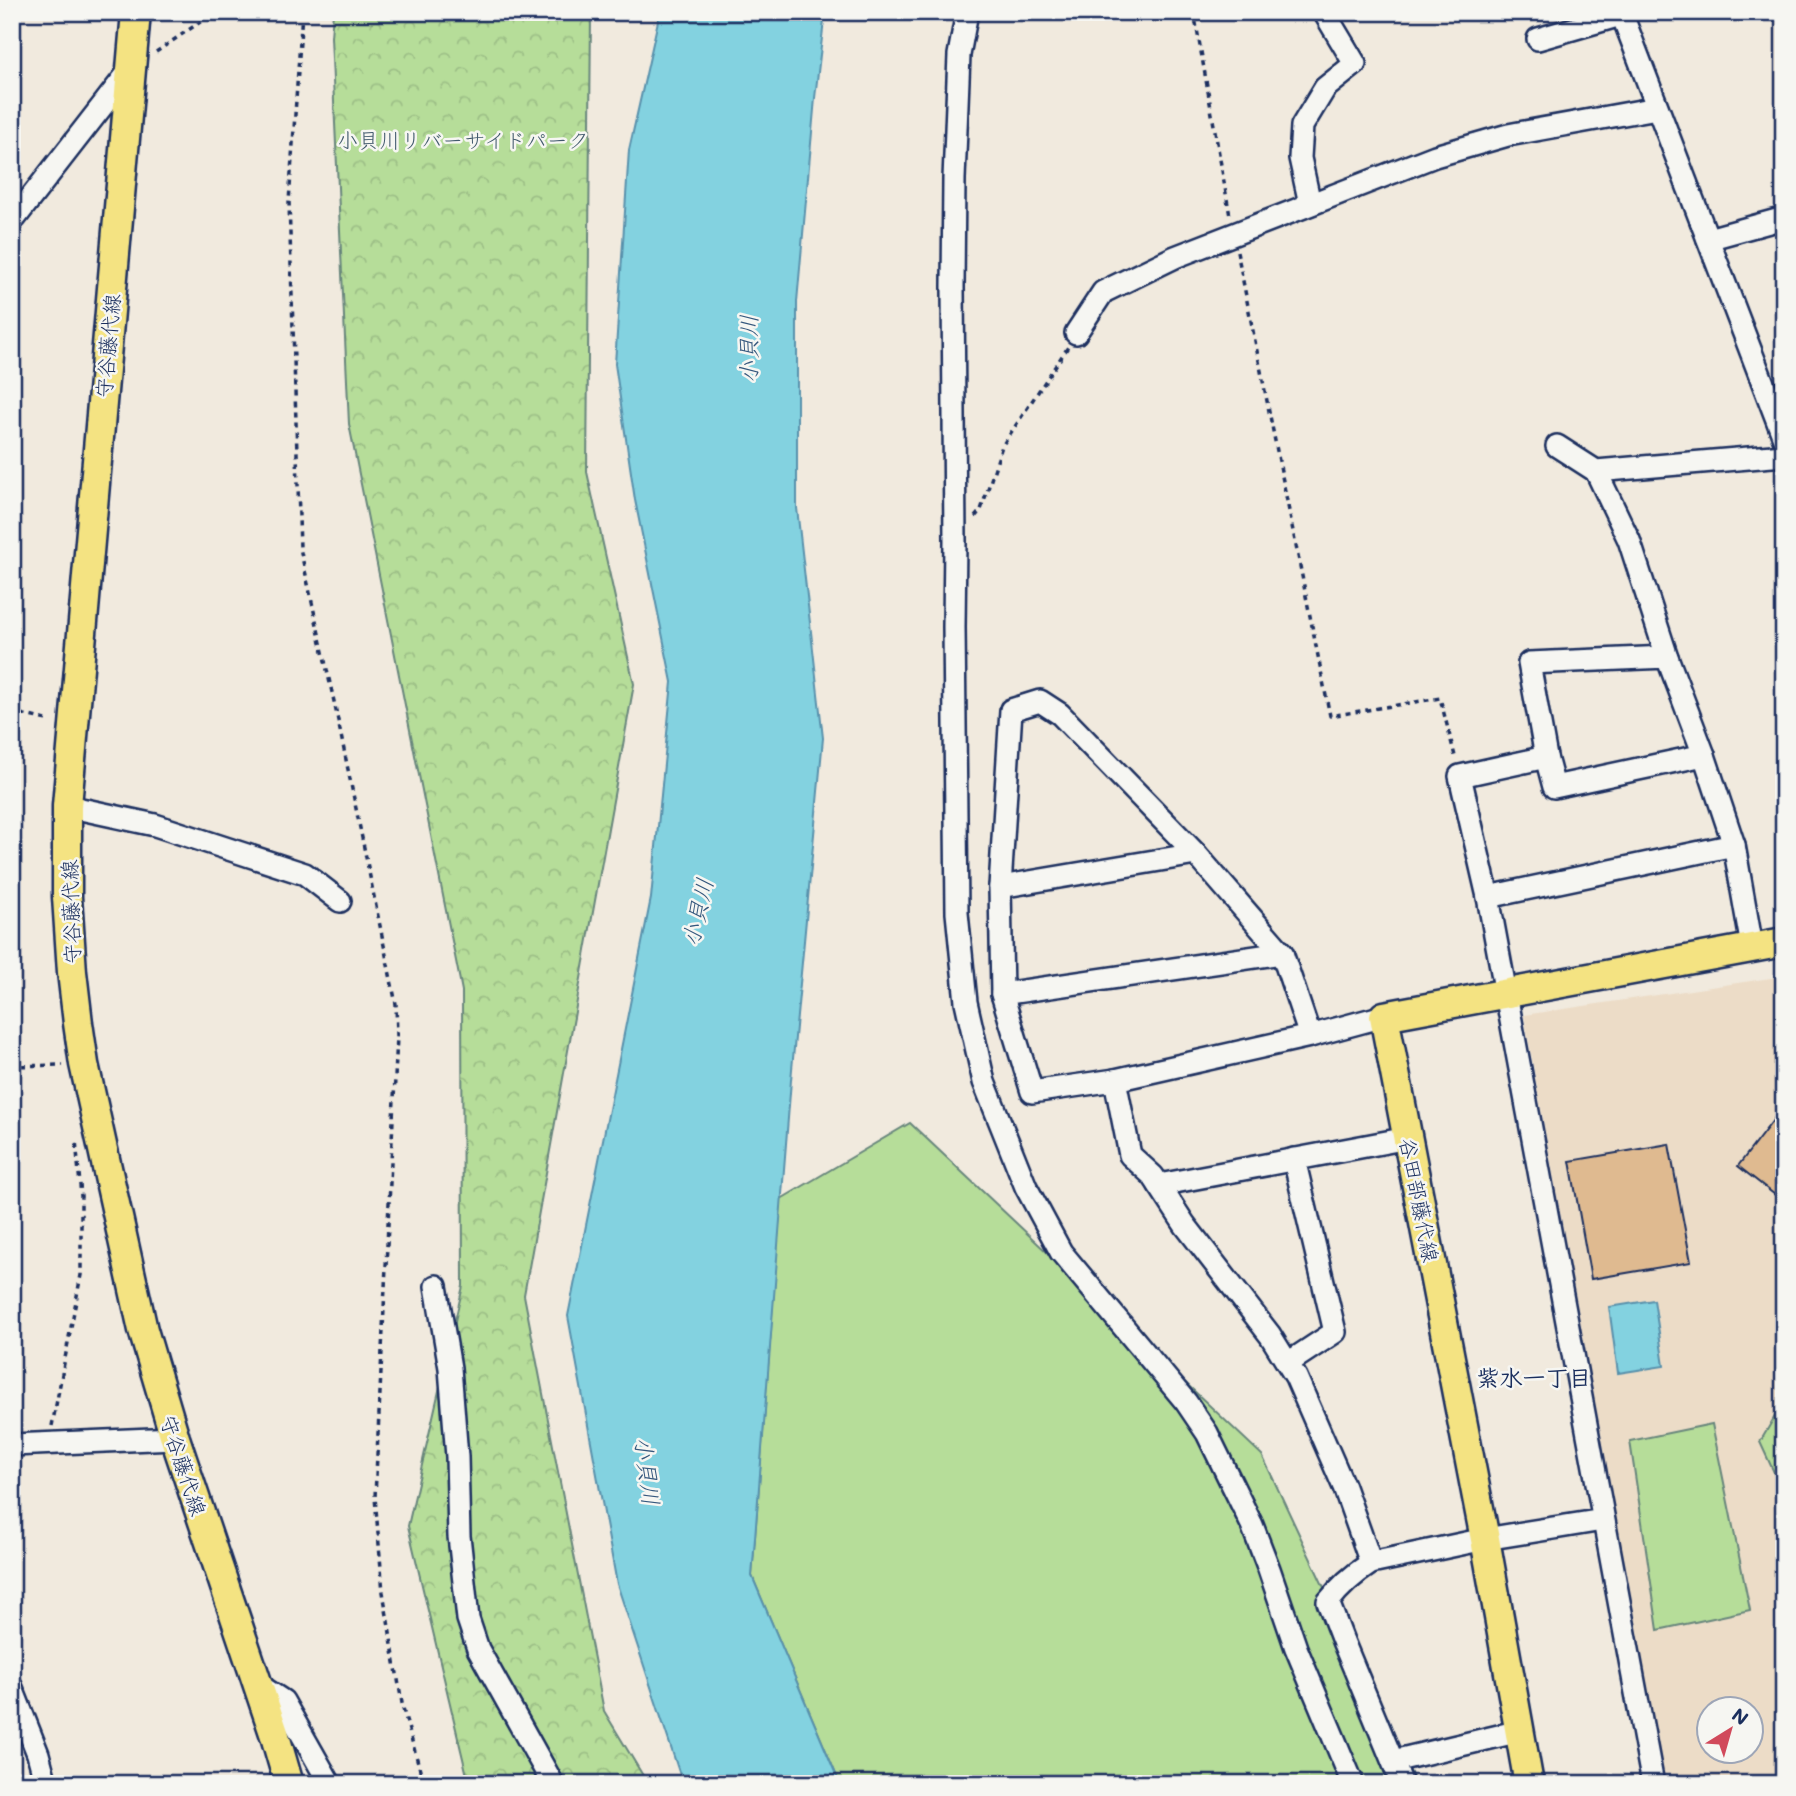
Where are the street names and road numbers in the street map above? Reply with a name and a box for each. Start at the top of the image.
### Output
street label: 守谷藤代線 [89,293,125,399]
street label: 守谷藤代線 [55,859,85,965]
street label: 谷田部藤代線 [1395,1136,1445,1264]
street label: 守谷藤代線 [155,1411,213,1519]

